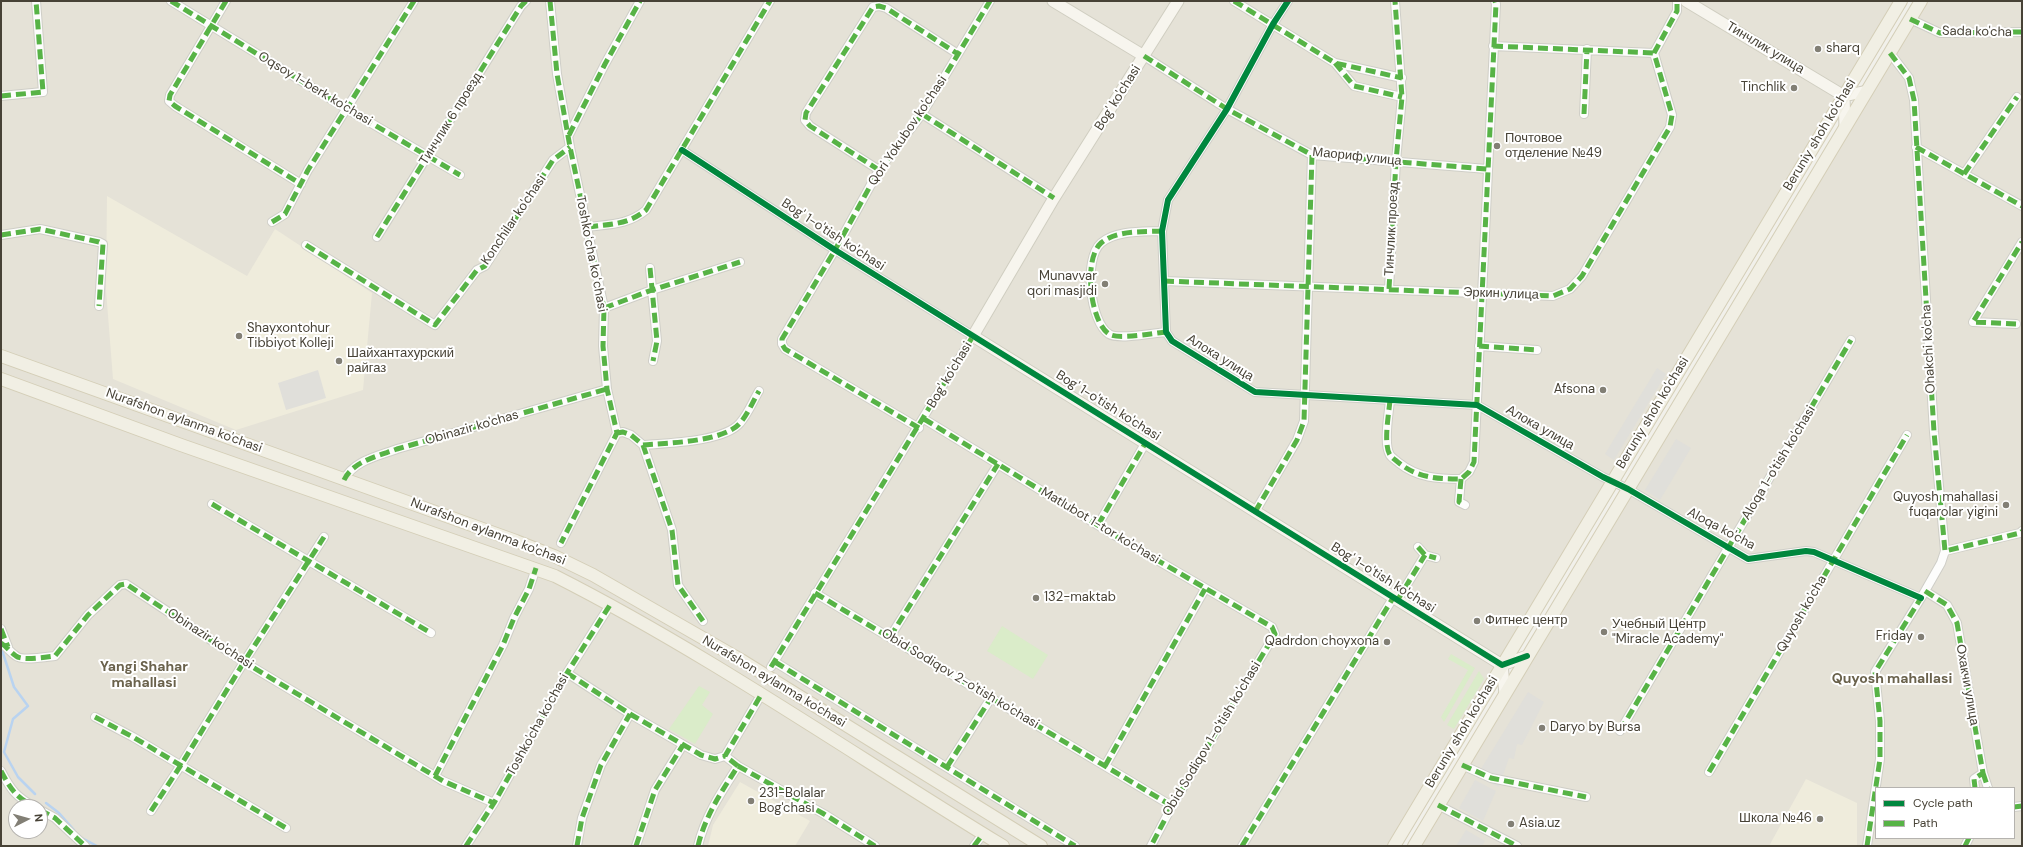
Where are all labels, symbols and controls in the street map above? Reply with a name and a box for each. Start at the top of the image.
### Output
street label: Тинчлик улица [1723,19,1807,77]
street label: Sada ko'cha [1942,24,2012,40]
place label: sharq [1826,41,1860,57]
marker: sharq [1813,44,1823,54]
street label: Oqsoy 1-berk ko'chasi [255,49,375,129]
street label: Bog' ko'chasi [1092,62,1144,134]
street label: Тинчлик 6 проезд [416,70,486,168]
street label: Qori Yokubov ko'chasi [865,73,951,189]
street label: Beruniy shoh ko'chasi [1780,76,1860,194]
place label: Tinchlik [1741,80,1786,96]
marker: Tinchlik [1789,83,1799,93]
place label: Почтовое отделение №49 [1505,131,1602,162]
marker: Почтовое отделение №49 [1492,141,1502,151]
street label: Маориф улица [1312,145,1402,169]
street label: Konchilar ko'chasi [478,172,550,268]
street label: Тинчлик проезд [1382,182,1402,276]
street label: Toshkoʻcha koʻchasi [572,194,610,314]
street label: Bog' 1-o'tish ko'chasi [778,196,888,274]
place label: Munavvar qori masjidi [1027,269,1097,300]
marker: Munavvar qori masjidi [1100,279,1110,289]
street label: Эркин улица [1463,285,1539,303]
street label: Ohakchi ko'cha [1919,304,1939,394]
place label: Shayxontohur Tibbiyot Kolleji [247,321,334,352]
marker: Shayxontohur Tibbiyot Kolleji [234,331,244,341]
street label: Алока улица [1184,331,1256,385]
street label: Bog' ko'chasi [924,339,976,411]
place label: Шайхантахурский райгаз [347,346,454,377]
street label: Beruniy shoh ko'chasi [1613,354,1693,472]
marker: Шайхантахурский райгаз [334,356,344,366]
street label: Bog' 1-o'tish ko'chasi [1053,367,1163,445]
place label: Afsona [1554,382,1595,398]
street label: Nurafshon aylanma ko'chasi [104,385,264,457]
marker: Afsona [1598,385,1608,395]
street label: Алока улица [1503,402,1577,454]
street label: Aloqa 1-o'tish ko'chasi [1739,403,1819,523]
street label: Obinazir ko'chas [423,407,521,449]
street label: Matlubot 1-tor ko'chasi [1038,484,1162,568]
place label: Quyosh mahallasi fuqarolar yigini [1893,490,1998,521]
street label: Nurafshon aylanma ko'chasi [408,495,568,569]
marker: Quyosh mahallasi fuqarolar yigini [2001,500,2011,510]
street label: Aloqa ko'cha [1684,505,1758,553]
street label: Bog' 1-o'tish ko'chasi [1328,539,1438,617]
street label: Quyosh ko'cha [1774,573,1830,655]
place label: 132-maktab [1044,590,1116,606]
marker: 132-maktab [1031,593,1041,603]
street label: Obinazir ko'chasi [164,605,256,673]
place label: Фитнес центр [1485,613,1567,629]
marker: Фитнес центр [1472,616,1482,626]
place label: Учебный Центр "Miracle Academy" [1612,617,1724,648]
street label: Obid Sodiqov 2-o'tish ko'chasi [878,626,1042,732]
marker: Учебный Центр "Miracle Academy" [1599,627,1609,637]
place label: Friday [1876,629,1913,645]
marker: Friday [1916,632,1926,642]
street label: Nurafshon aylanma ko'chasi [699,633,849,731]
place label: Qadrdon choyxona [1265,634,1379,650]
marker: Qadrdon choyxona [1382,637,1392,647]
street label: Охакчи улица [1952,643,1982,727]
district label: Yangi Shahar mahallasi [100,659,188,692]
street label: Obid Sodiqov 1-o'tish ko'chasi [1160,659,1264,819]
street label: Toshko'cha ko'chasi [503,671,573,779]
district label: Quyosh mahallasi [1832,671,1952,687]
street label: Beruniy shoh ko'chasi [1422,673,1502,791]
place label: Daryo by Bursa [1550,720,1641,736]
marker: Daryo by Bursa [1537,723,1547,733]
place label: 231-Bolalar Bog'chasi [759,786,825,817]
legend [1875,787,2015,839]
text: Cycle path [1913,795,1973,811]
marker: 231-Bolalar Bog'chasi [746,796,756,806]
north arrow [8,799,48,839]
place label: Школа №46 [1739,811,1812,827]
text: N [32,813,46,823]
marker: Школа №46 [1815,814,1825,824]
text: Path [1913,815,1938,831]
place label: Asia.uz [1519,816,1560,832]
marker: Asia.uz [1506,819,1516,829]

